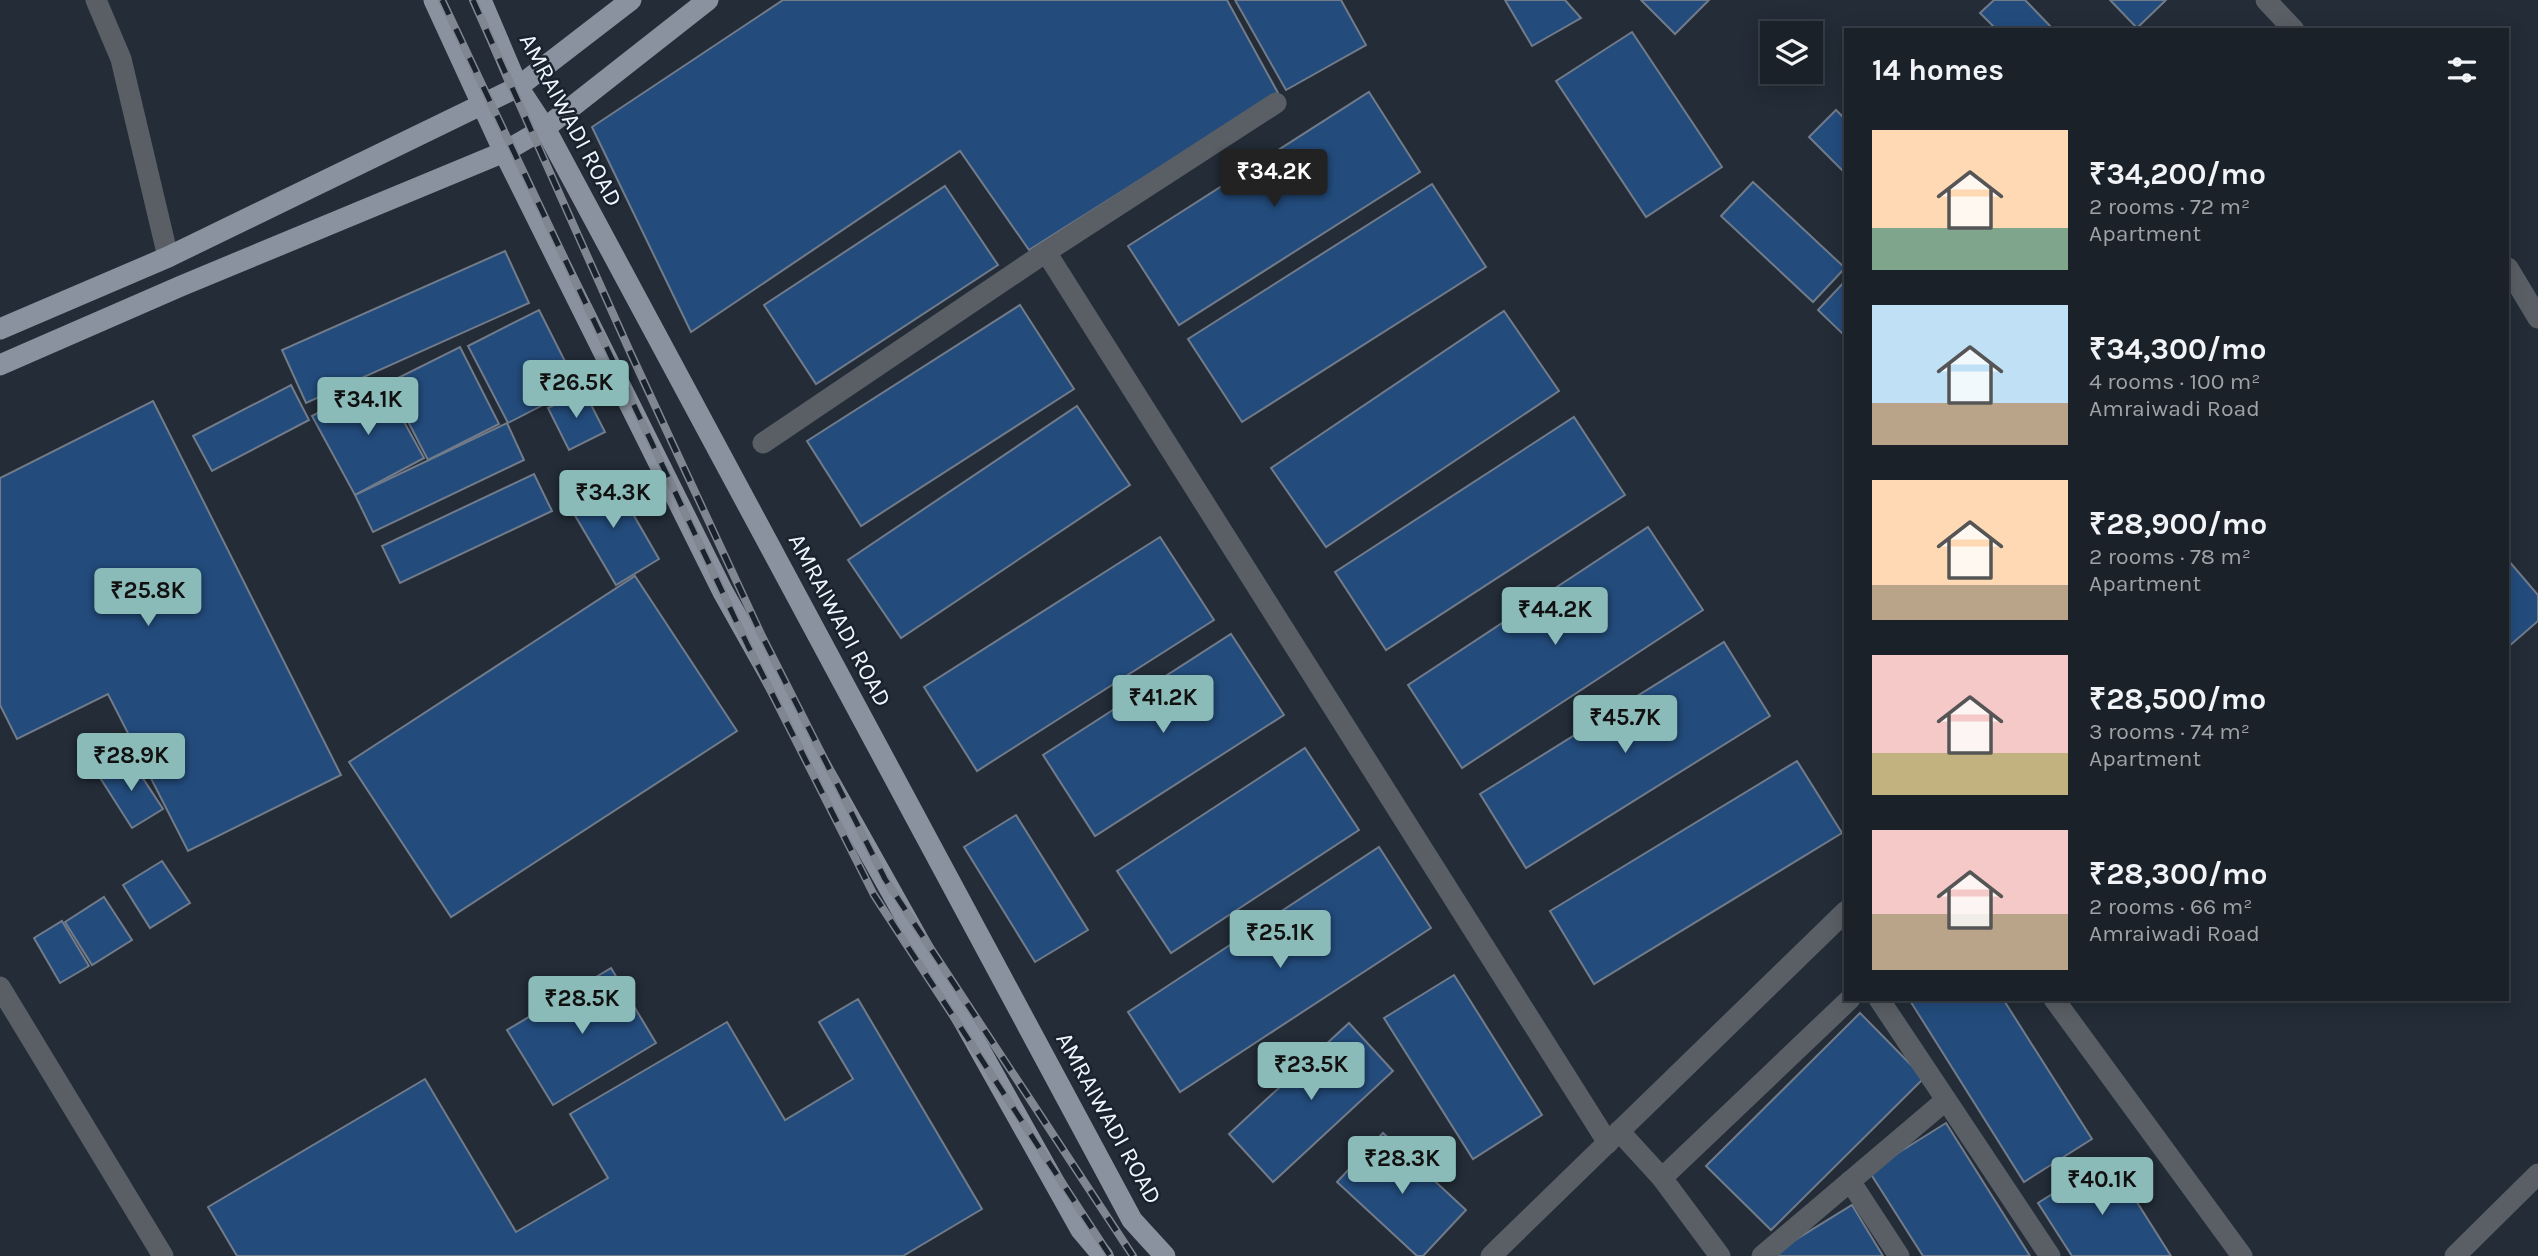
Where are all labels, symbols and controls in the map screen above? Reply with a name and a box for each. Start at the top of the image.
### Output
map controls [1760,21,1823,84]
button: layers [1760,21,1823,84]
street label: AMRAIWADI ROAD [514,29,628,211]
icon: filters [2443,51,2481,89]
text: 14 homes [1872,52,2004,88]
pin: ₹34.2K [1217,150,1331,209]
text: ₹34,200/mo [2089,156,2266,192]
text: ₹34.2K [1236,158,1312,185]
icon: home [1928,158,2012,242]
text: 2 rooms · 72 m² [2089,193,2250,220]
text: Apartment [2089,220,2201,247]
text: ₹34,300/mo [2089,331,2266,367]
icon: home [1928,333,2012,417]
pin: ₹26.5K [519,360,633,420]
text: 4 rooms · 100 m² [2089,368,2261,395]
text: ₹26.5K [539,369,613,396]
pin: ₹34.1K [311,378,425,437]
text: ₹34.1K [333,386,403,413]
text: Amraiwadi Road [2089,395,2260,422]
pin: ₹34.3K [556,470,670,530]
text: ₹34.3K [575,479,651,506]
text: ₹28,900/mo [2089,506,2267,542]
icon: home [1928,508,2012,592]
street label: AMRAIWADI ROAD [783,529,897,711]
text: 2 rooms · 78 m² [2089,543,2251,570]
pin: ₹25.8K [91,568,205,628]
text: Apartment [2089,570,2201,597]
text: ₹25.8K [110,577,186,604]
pin: ₹44.2K [1498,588,1612,647]
text: ₹44.2K [1518,596,1592,623]
pin: ₹41.2K [1106,676,1220,735]
text: ₹28,500/mo [2089,681,2266,717]
icon: home [1928,683,2012,767]
text: ₹41.2K [1129,684,1197,711]
pin: ₹45.7K [1568,696,1682,755]
text: ₹45.7K [1589,704,1661,731]
text: 3 rooms · 74 m² [2089,718,2250,745]
pin: ₹28.9K [74,734,188,793]
text: ₹28.9K [93,742,169,769]
text: Apartment [2089,745,2201,772]
text: ₹28,300/mo [2089,856,2268,892]
icon: home [1928,858,2012,942]
text: 2 rooms · 66 m² [2089,893,2252,920]
pin: ₹25.1K [1223,911,1337,970]
text: ₹25.1K [1246,919,1314,946]
text: Amraiwadi Road [2089,920,2260,947]
pin: ₹28.5K [525,976,639,1036]
text: ₹28.5K [544,985,620,1012]
street label: AMRAIWADI ROAD [1050,1027,1168,1209]
pin: ₹23.5K [1254,1042,1368,1102]
text: ₹23.5K [1274,1051,1348,1078]
pin: ₹28.3K [1345,1136,1459,1196]
text: ₹28.3K [1364,1145,1440,1172]
pin: ₹40.1K [2045,1158,2159,1217]
text: ₹40.1K [2067,1166,2137,1193]

